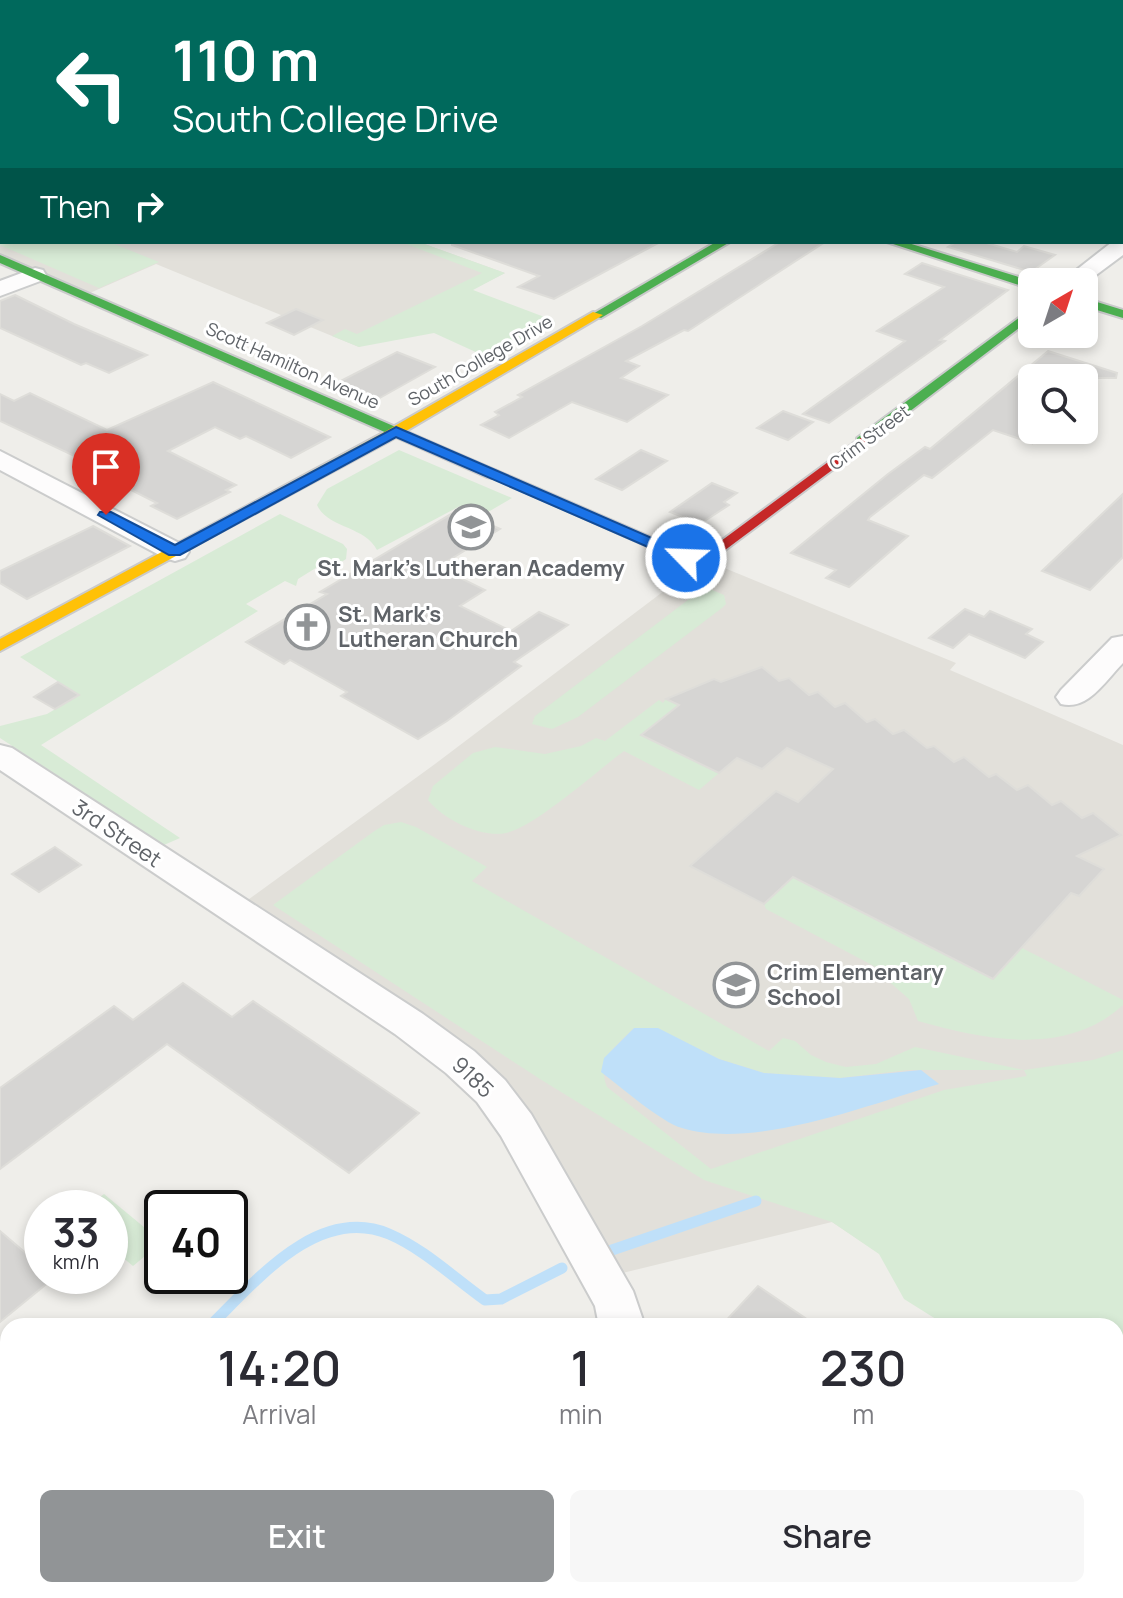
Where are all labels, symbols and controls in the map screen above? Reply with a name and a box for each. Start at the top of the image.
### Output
text: 110 m [172,21,319,98]
icon: left [40,32,144,136]
text: South College Drive [172,94,499,143]
icon: right [127,184,171,228]
text: Then [40,186,111,227]
north arrow [1018,268,1098,348]
map controls [1018,268,1098,444]
street label: South College Drive [403,309,557,411]
street label: Scott Hamilton Avenue [202,316,384,414]
button: search [1018,364,1098,444]
street label: Crim Street [824,399,914,475]
pin [72,433,140,515]
icon: arrive [84,445,128,489]
school or university icon: St. Mark's Lutheran Academy [447,503,495,551]
position arrow [644,516,728,600]
place label: St. Mark's Lutheran Academy [317,553,625,583]
place label: St. Mark's Lutheran Church [338,599,518,654]
church icon: St. Mark's Lutheran Church [283,603,331,651]
street label: 3rd Street [66,792,168,874]
place label: Crim Elementary School [767,957,944,1012]
school or university icon: Crim Elementary School [712,961,760,1009]
street label: 9185 [445,1050,501,1104]
speed limit sign: 40 [144,1190,248,1294]
text: 33 [53,1204,99,1259]
text: km/h [53,1248,99,1275]
text: 14:20 [218,1335,341,1400]
text: 1 [571,1335,591,1400]
text: 230 [820,1335,906,1400]
text: Arrival [242,1396,317,1432]
text: min [559,1396,603,1432]
text: m [852,1396,874,1432]
button: Exit [40,1490,554,1582]
button: Share [570,1490,1084,1582]

